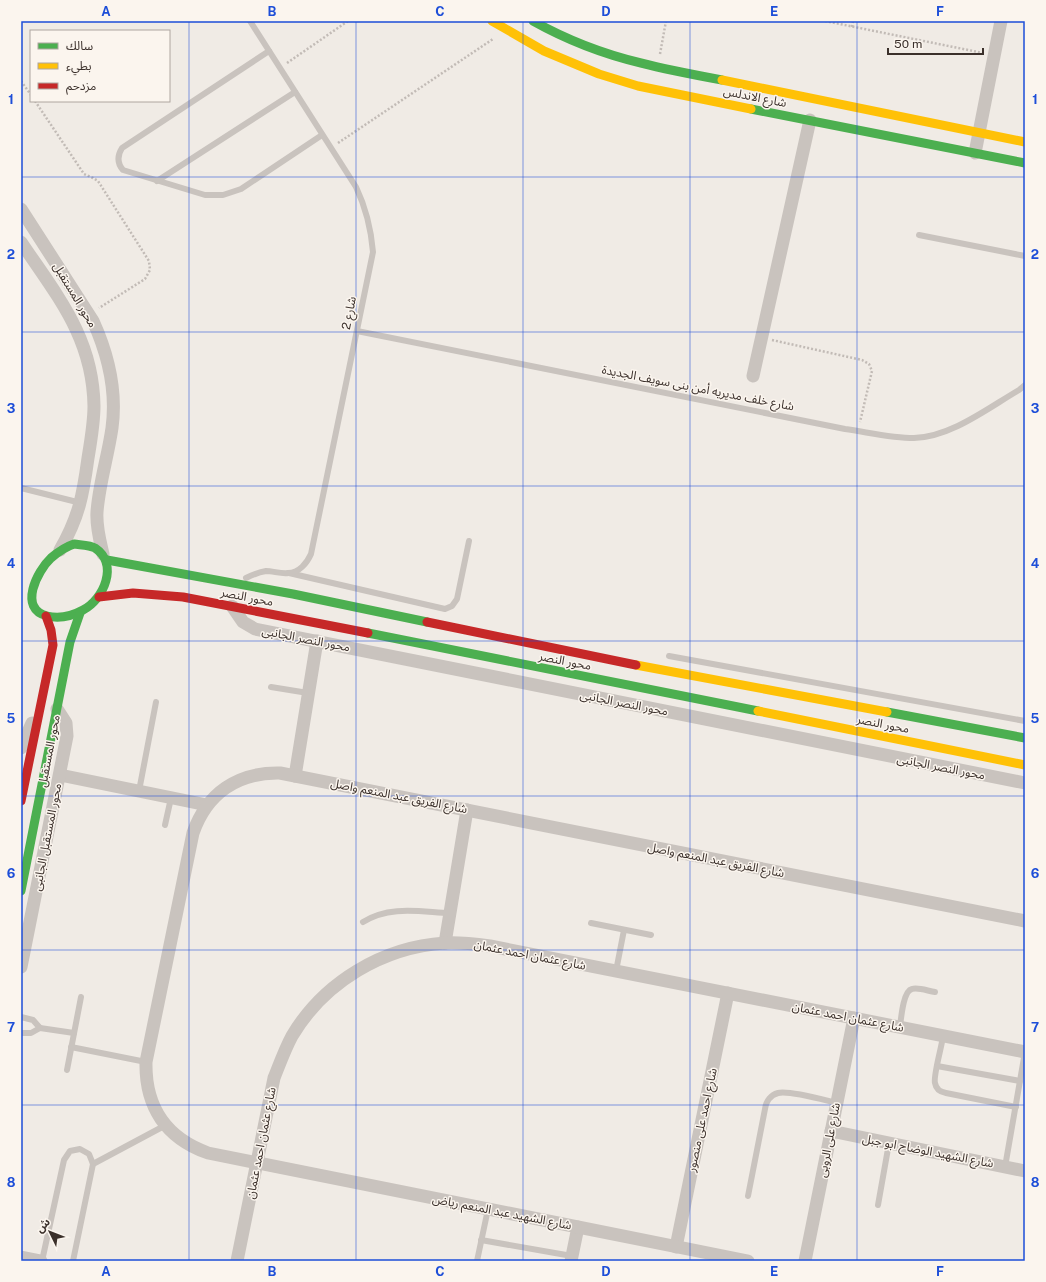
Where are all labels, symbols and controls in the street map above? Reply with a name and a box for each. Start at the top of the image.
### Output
text: A [101,4,111,19]
text: B [268,4,277,19]
text: C [435,4,445,19]
text: D [601,4,611,19]
text: E [770,4,778,19]
text: F [936,4,944,19]
legend [30,30,170,102]
scale bar [888,30,983,56]
text: 50 m [894,37,922,51]
text: سالك [66,39,93,53]
text: بطيء [66,59,92,76]
text: مزدحم [66,79,96,95]
street label: شارع الاندلس [722,84,788,112]
text: 1 [8,92,14,107]
text: 1 [1032,92,1038,107]
text: 2 [7,247,15,262]
text: 2 [1031,247,1039,262]
street label: محور المستقبل [50,260,100,330]
street label: شارع 2 [339,295,361,331]
street label: شارع خلف مديريه أمن بنى سويف الجديدة [600,362,795,415]
text: 3 [7,401,16,416]
text: 3 [1031,401,1040,416]
text: 4 [7,556,16,571]
text: 4 [1031,556,1040,571]
street label: محور النصر [219,585,274,609]
street label: محور النصر الجانبى [261,624,351,654]
street label: محور النصر [537,649,592,673]
street label: محور النصر الجانبى [579,688,669,718]
text: 5 [7,711,16,726]
text: 5 [1031,711,1040,726]
street label: محور النصر [855,712,910,736]
street label: محور المستقبل [35,714,63,788]
street label: محور النصر الجانبى [896,752,986,782]
street label: شارع الفريق عبد المنعم واصل [329,776,469,818]
street label: محور المستقبل الجانبى [30,782,64,892]
street label: شارع الفريق عبد المنعم واصل [646,840,786,882]
text: 6 [7,866,16,881]
text: 6 [1031,866,1040,881]
street label: شارع عثمان احمد عثمان [472,937,587,975]
street label: شارع عثمان احمد عثمان [790,999,905,1037]
text: 7 [7,1020,15,1035]
text: 7 [1031,1020,1039,1035]
street label: شارع احمد على منصور [684,1067,722,1175]
street label: شارع عثمان احمد عثمان [243,1086,281,1201]
street label: شارع على الروبى [815,1101,845,1179]
street label: شارع الشهيد الوضاح ابو جبل [861,1131,995,1173]
text: 8 [7,1175,16,1190]
text: 8 [1031,1175,1040,1190]
street label: شارع الشهيد عبد المنعم رياض [431,1192,573,1234]
north arrow [30,1212,70,1252]
text: ش [33,1216,53,1235]
text: A [101,1264,111,1279]
text: B [268,1264,277,1279]
text: C [435,1264,445,1279]
text: D [601,1264,611,1279]
text: E [770,1264,778,1279]
text: F [936,1264,944,1279]

